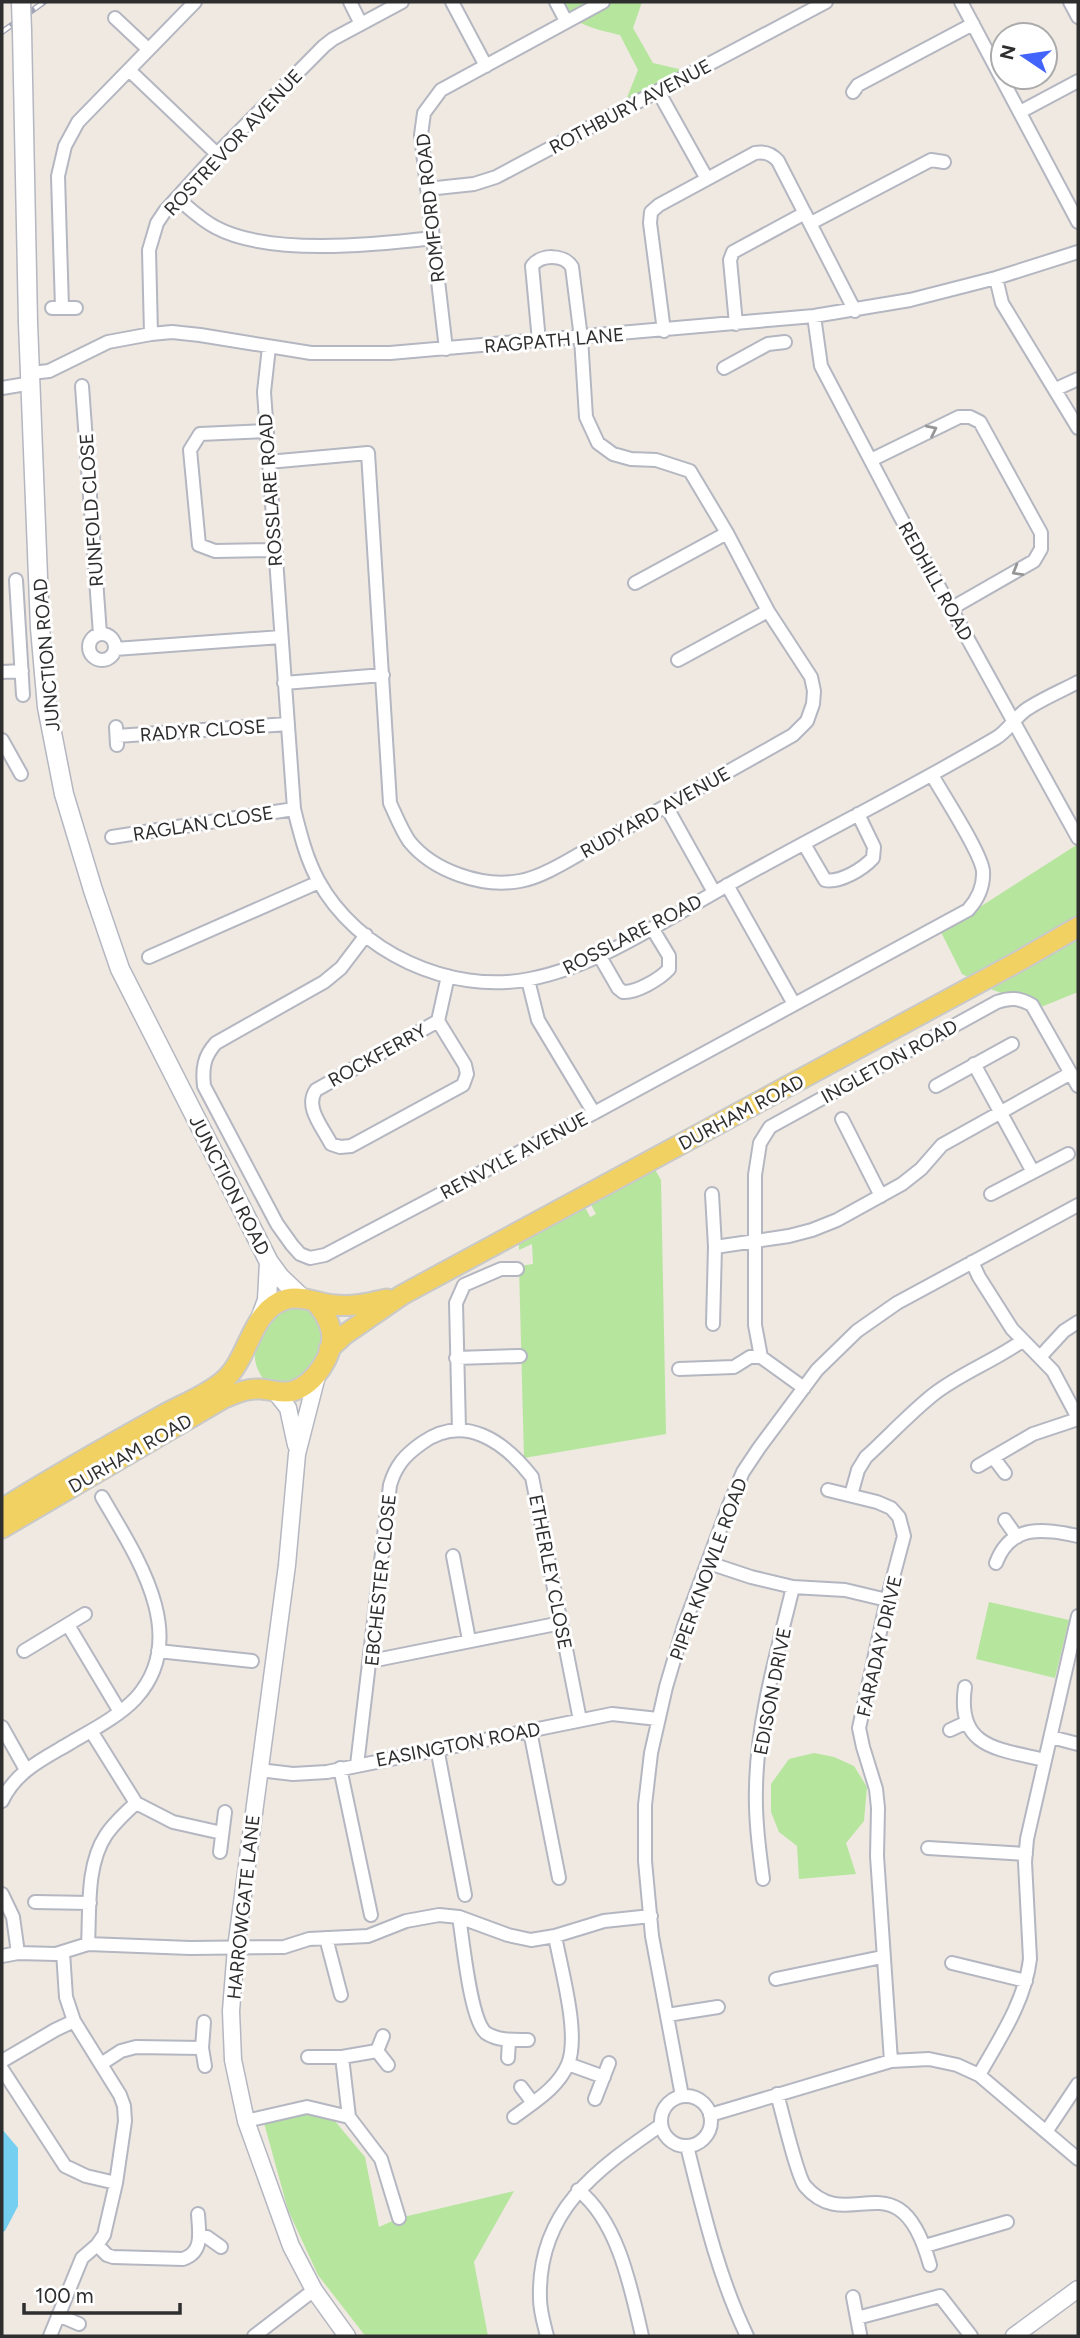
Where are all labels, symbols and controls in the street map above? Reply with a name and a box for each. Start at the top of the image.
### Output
north arrow [989,21,1059,91]
text: N [995,43,1021,62]
street label: ROTHBURY AVENUE [545,54,715,159]
street label: ROSTREVOR AVENUE [159,64,307,220]
street label: ROMFORD ROAD [411,132,450,284]
street label: RAGPATH LANE [483,323,625,358]
street label: ROSSLARE ROAD [254,413,287,567]
one-way arrow [925,425,937,439]
street label: RUNFOLD CLOSE [75,433,108,587]
street label: REDHILL ROAD [893,518,978,645]
one-way arrow [1012,562,1025,575]
street label: JUNCTION ROAD [28,577,65,733]
street label: RADYR CLOSE [139,715,267,746]
street label: RUDYARD AVENUE [576,762,734,863]
street label: RAGLAN CLOSE [131,801,275,846]
street label: ROSSLARE ROAD [559,889,706,979]
street label: INGLETON ROAD [817,1014,962,1108]
street label: ROCKFERRY [324,1019,431,1092]
street label: DURHAM ROAD [675,1070,808,1155]
street label: RENVYLE AVENUE [436,1107,592,1204]
street label: JUNCTION ROAD [184,1111,275,1259]
street label: DURHAM ROAD [64,1409,196,1498]
street label: PIPER KNOWLE ROAD [665,1475,752,1664]
street label: EBCHESTER CLOSE [360,1493,401,1667]
street label: ETHERLEY CLOSE [524,1493,577,1652]
street label: FARADAY DRIVE [852,1573,907,1719]
street label: EDISON DRIVE [749,1625,796,1757]
street label: EASINGTON ROAD [374,1717,542,1772]
street label: HARROWGATE LANE [222,1813,265,2001]
scale bar [24,2272,180,2316]
text: 100 m [35,2283,94,2308]

